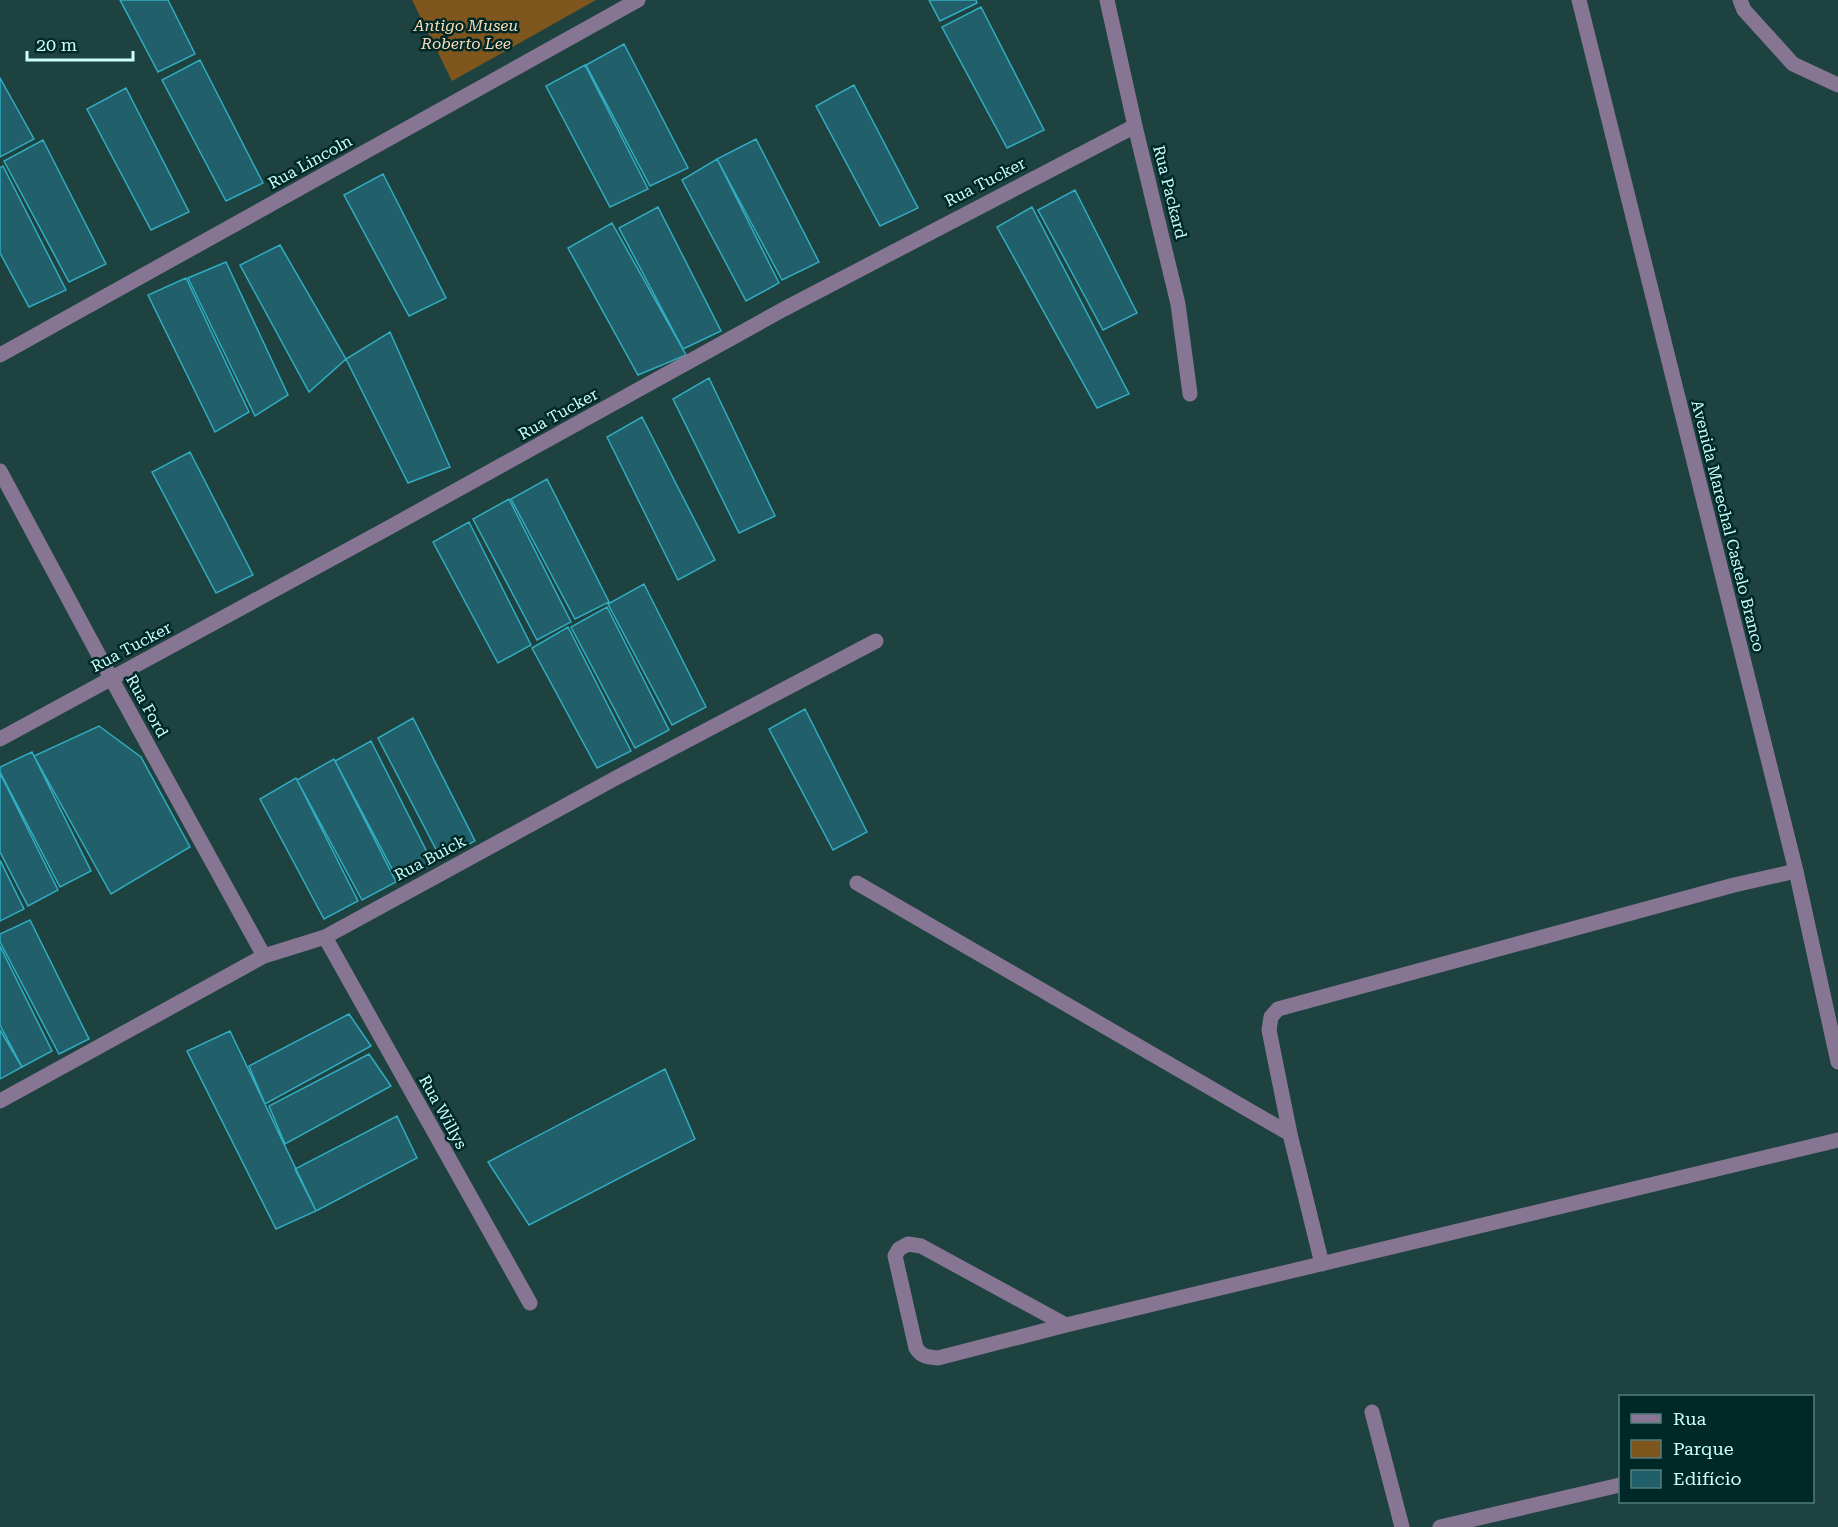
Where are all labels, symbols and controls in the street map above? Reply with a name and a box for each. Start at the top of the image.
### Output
park label: Antigo Museu Roberto Lee [413,16,518,53]
scale bar [27,24,134,62]
text: 20 m [36,34,77,55]
street label: Rua Lincoln [265,131,355,193]
street label: Rua Packard [1149,143,1191,241]
street label: Rua Tucker [941,153,1029,210]
street label: Rua Tucker [515,384,601,444]
street label: Avenida Marechal Castelo Branco [1687,398,1769,654]
street label: Rua Tucker [88,618,175,676]
street label: Rua Ford [122,671,172,741]
street label: Rua Buick [391,831,469,885]
street label: Rua Willys [415,1072,471,1153]
legend [1619,1395,1814,1503]
text: Rua [1673,1408,1706,1429]
text: Parque [1673,1438,1734,1459]
text: Edifício [1673,1468,1741,1489]

